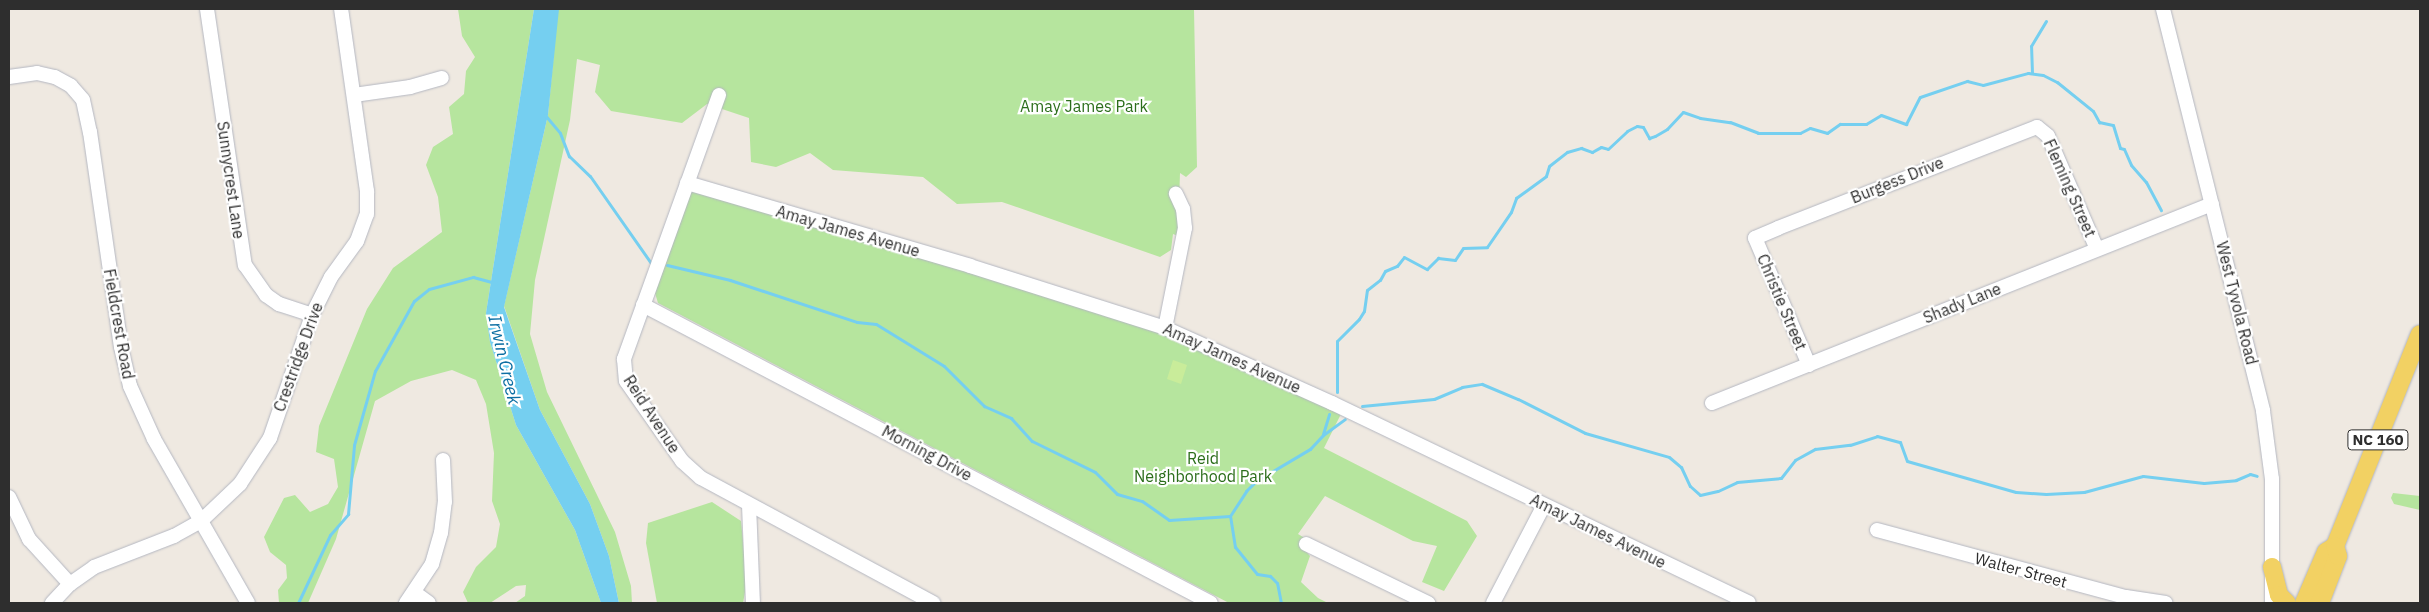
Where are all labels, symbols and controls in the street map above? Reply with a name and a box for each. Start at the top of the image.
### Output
park label: Amay James Park [1020,96,1148,116]
street label: Sunnycrest Lane [213,120,249,240]
street label: Fleming Street [2040,136,2100,240]
street label: Burgess Drive [1848,153,1946,207]
street label: Amay James Avenue [774,201,922,261]
street label: West Tyvola Road [2212,239,2262,367]
street label: Christie Street [1753,251,1811,353]
street label: Fieldcrest Road [100,267,138,381]
street label: Shady Lane [1920,279,2004,327]
street label: Crestridge Drive [269,300,327,414]
water label: Irwin Creek [483,313,525,407]
street label: Amay James Avenue [1160,319,1304,397]
street label: Reid Avenue [620,371,684,457]
street label: Morning Drive [879,421,975,485]
road number: NC 160 [2347,428,2409,452]
park label: Reid Neighborhood Park [1134,448,1272,486]
street label: Amay James Avenue [1527,490,1669,572]
street label: Walter Street [1973,548,2069,592]

